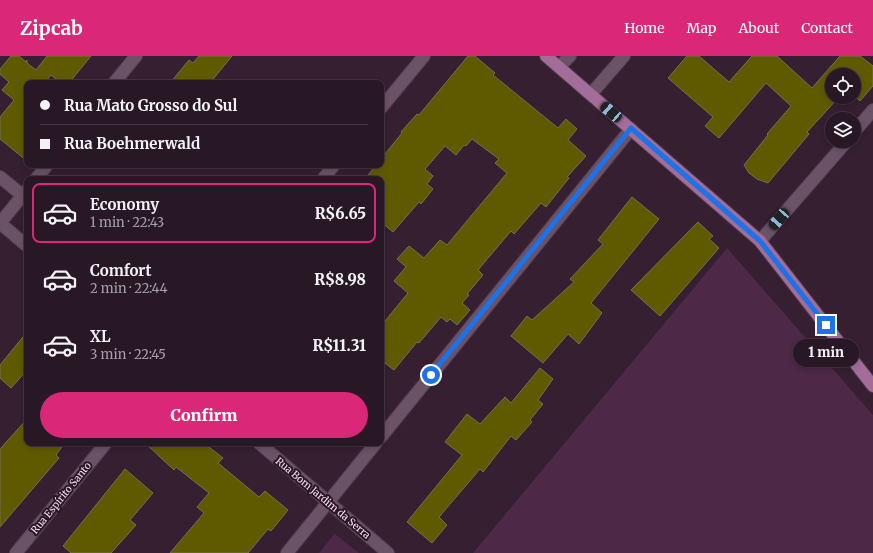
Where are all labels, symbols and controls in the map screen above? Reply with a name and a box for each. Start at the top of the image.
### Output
text: Zipcab [20,16,83,40]
text: Home [624,19,665,37]
text: Map [687,19,716,37]
text: About [738,19,779,37]
text: Contact [801,19,853,37]
map controls [825,68,861,148]
button: locate [825,68,861,104]
text: Rua Mato Grosso do Sul [64,96,237,115]
car [598,100,624,124]
button: layers [825,112,861,148]
text: Rua Boehmerwald [64,134,200,153]
icon: car [42,195,78,231]
text: Economy [90,195,159,214]
text: R$6.65 [315,204,366,223]
car [767,206,791,232]
text: 1 min · 22:43 [90,214,164,231]
icon: car [42,261,78,297]
text: Comfort [90,261,151,280]
text: R$8.98 [314,270,366,289]
text: 2 min · 22:44 [90,280,168,297]
route end [817,316,835,334]
icon: car [42,327,78,363]
text: XL [90,327,111,346]
text: R$11.31 [312,336,366,355]
callout: 1 min [793,339,859,367]
text: 1 min [808,344,844,361]
text: 3 min · 22:45 [90,346,166,363]
route start [422,366,440,384]
button: Confirm [40,392,368,438]
street label: Rua Bom Jardim da Serra [273,454,374,542]
street label: Rua Espírito Santo [28,459,94,536]

